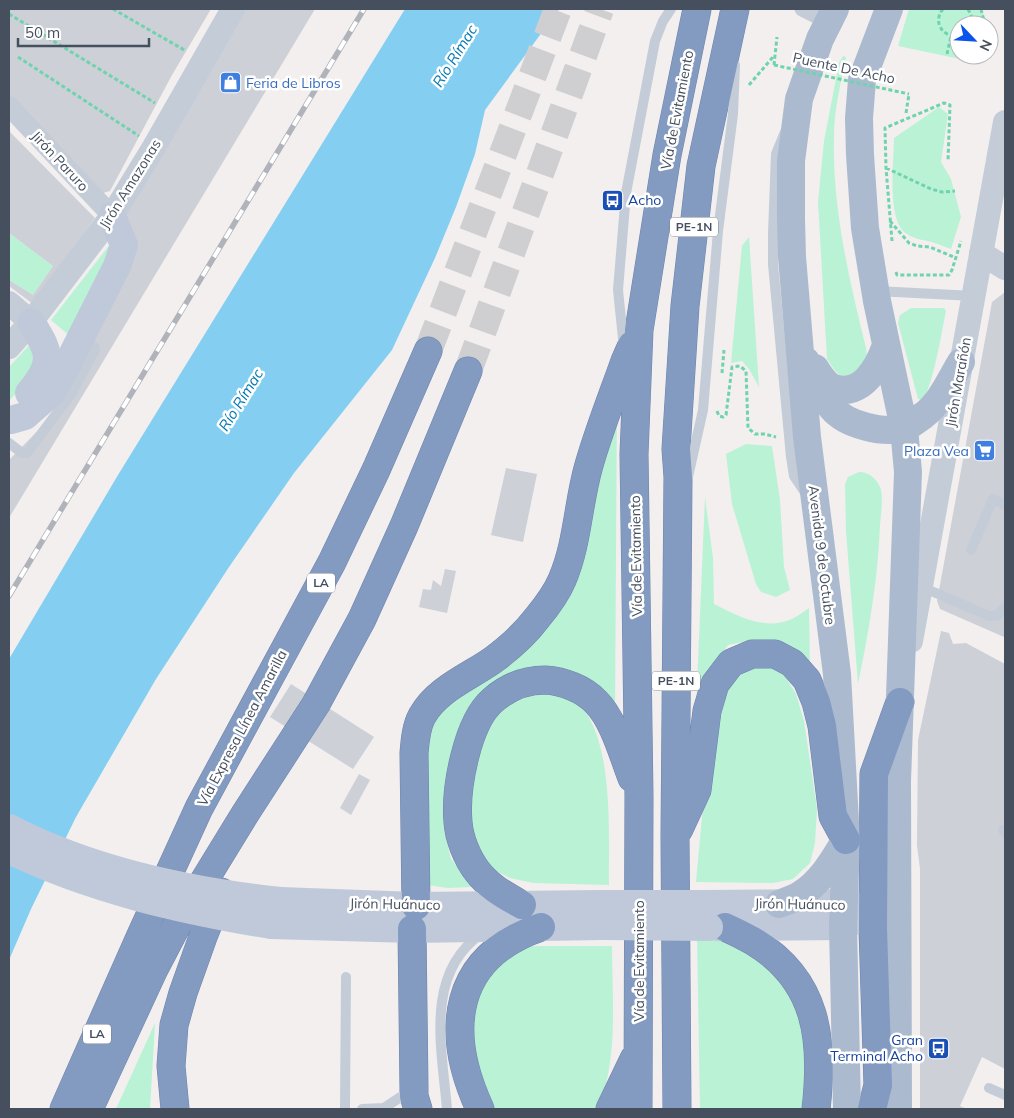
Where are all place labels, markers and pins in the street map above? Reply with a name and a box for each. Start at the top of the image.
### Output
shop icon: Feria de Libros [218,71,242,95]
place label: Feria de Libros [246,74,341,92]
bus stop icon: Acho [600,188,624,212]
place label: Acho [628,191,661,209]
supermarket icon: Plaza Vea [973,439,997,463]
place label: Plaza Vea [904,442,969,460]
place label: Gran Terminal Acho [830,1031,923,1065]
bus stop icon: Gran Terminal Acho [927,1036,951,1060]

